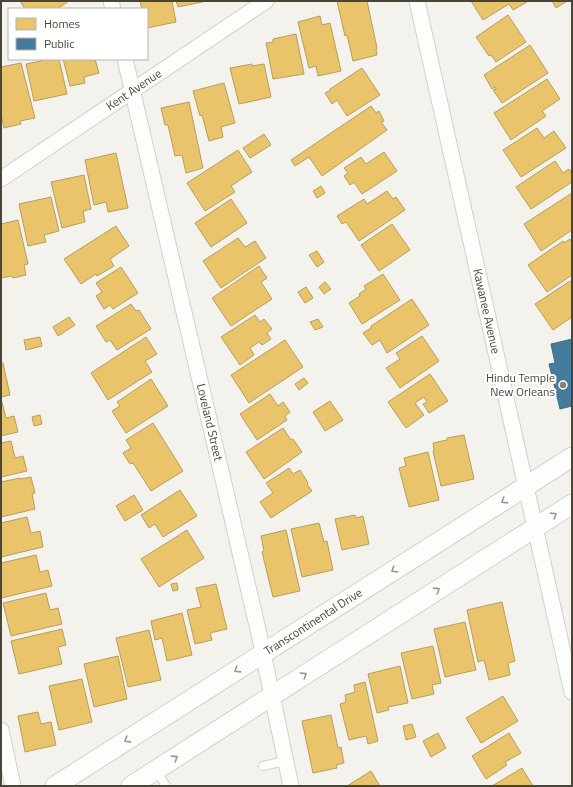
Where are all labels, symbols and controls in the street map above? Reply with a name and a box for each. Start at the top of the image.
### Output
legend [8,8,148,60]
text: Homes [44,14,80,33]
text: Public [44,34,74,53]
street label: Kent Avenue [102,64,165,115]
street label: Kawanee Avenue [468,267,506,356]
place label: Hindu Temple New Orleans [486,368,555,401]
marker: Hindu Temple New Orleans [558,380,568,390]
street label: Loveland Street [192,382,229,463]
one-way arrow [501,496,508,503]
one-way arrow [549,513,556,520]
one-way arrow [391,566,398,573]
street label: Transcontinental Drive [260,583,366,660]
one-way arrow [433,587,440,595]
one-way arrow [234,665,241,673]
one-way arrow [300,672,307,680]
one-way arrow [124,735,131,743]
one-way arrow [171,755,178,762]

